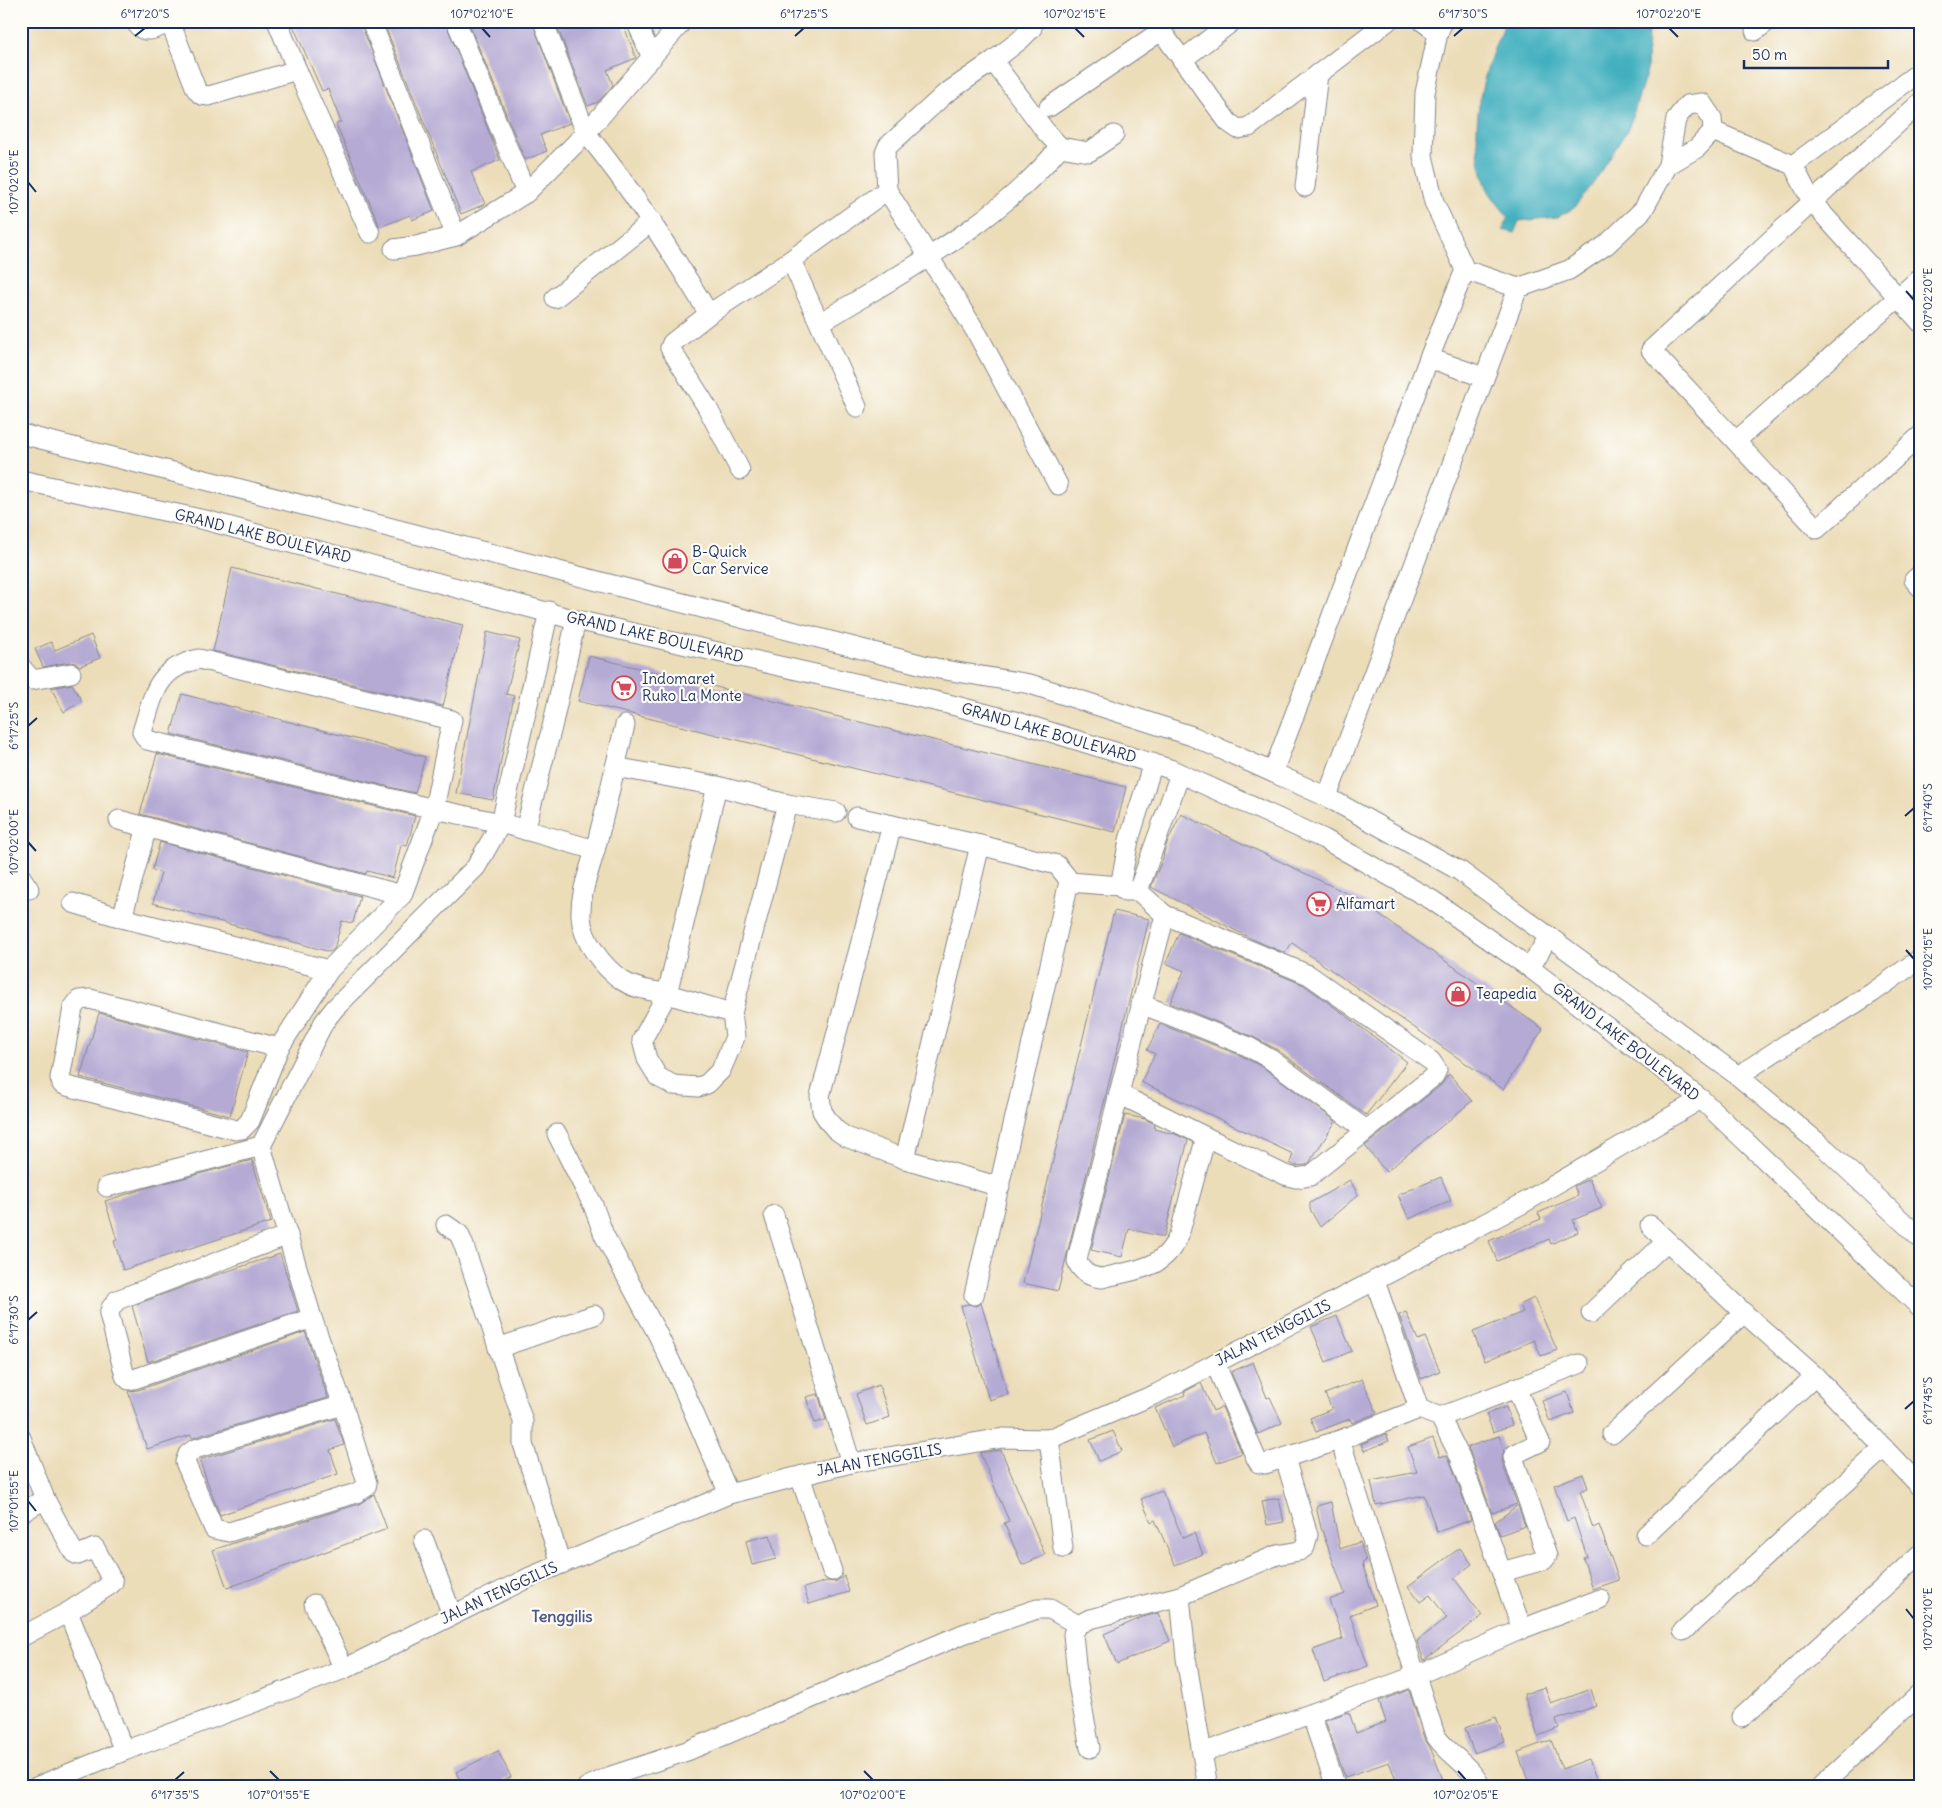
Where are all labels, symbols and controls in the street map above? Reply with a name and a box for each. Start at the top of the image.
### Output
text: 6°17'20"S [120,6,170,21]
text: 107°02'10"E [451,6,513,21]
text: 6°17'25"S [780,6,828,21]
text: 107°02'15"E [1044,6,1106,21]
text: 6°17'30"S [1438,6,1488,21]
text: 107°02'20"E [1637,6,1701,21]
scale bar [1744,38,1888,70]
text: 50 m [1752,45,1787,64]
text: 107°02'05"E [6,149,21,215]
text: 107°02'20"E [1920,268,1935,332]
street label: GRAND LAKE BOULEVARD [173,504,353,567]
place label: B-Quick Car Service [692,542,769,578]
shop icon: B-Quick Car Service [662,548,688,574]
street label: GRAND LAKE BOULEVARD [565,607,746,666]
place label: Indomaret Ruko La Monte [642,669,742,705]
supermarket icon: Indomaret Ruko La Monte [611,675,637,701]
street label: GRAND LAKE BOULEVARD [959,698,1139,767]
text: 6°17'25"S [6,702,21,750]
text: 6°17'40"S [1920,783,1935,833]
text: 107°02'00"E [6,809,21,875]
supermarket icon: Alfamart [1306,891,1332,917]
place label: Alfamart [1336,894,1395,913]
text: 107°02'15"E [1920,928,1935,990]
street label: GRAND LAKE BOULEVARD [1549,978,1704,1105]
shop icon: Teapedia [1445,981,1471,1007]
place label: Teapedia [1476,984,1537,1003]
text: 6°17'30"S [6,1295,21,1345]
street label: JALAN TENGGILIS [1212,1295,1334,1370]
text: 6°17'45"S [1920,1377,1935,1425]
street label: JALAN TENGGILIS [815,1439,943,1480]
text: 107°01'55"E [6,1470,21,1532]
street label: JALAN TENGGILIS [437,1557,561,1628]
text: 107°02'10"E [1920,1588,1935,1650]
district label: Tenggilis [531,1606,593,1627]
text: 6°17'35"S [151,1787,199,1802]
text: 107°01'55"E [248,1787,310,1802]
text: 107°02'00"E [840,1787,906,1802]
text: 107°02'05"E [1433,1787,1499,1802]

